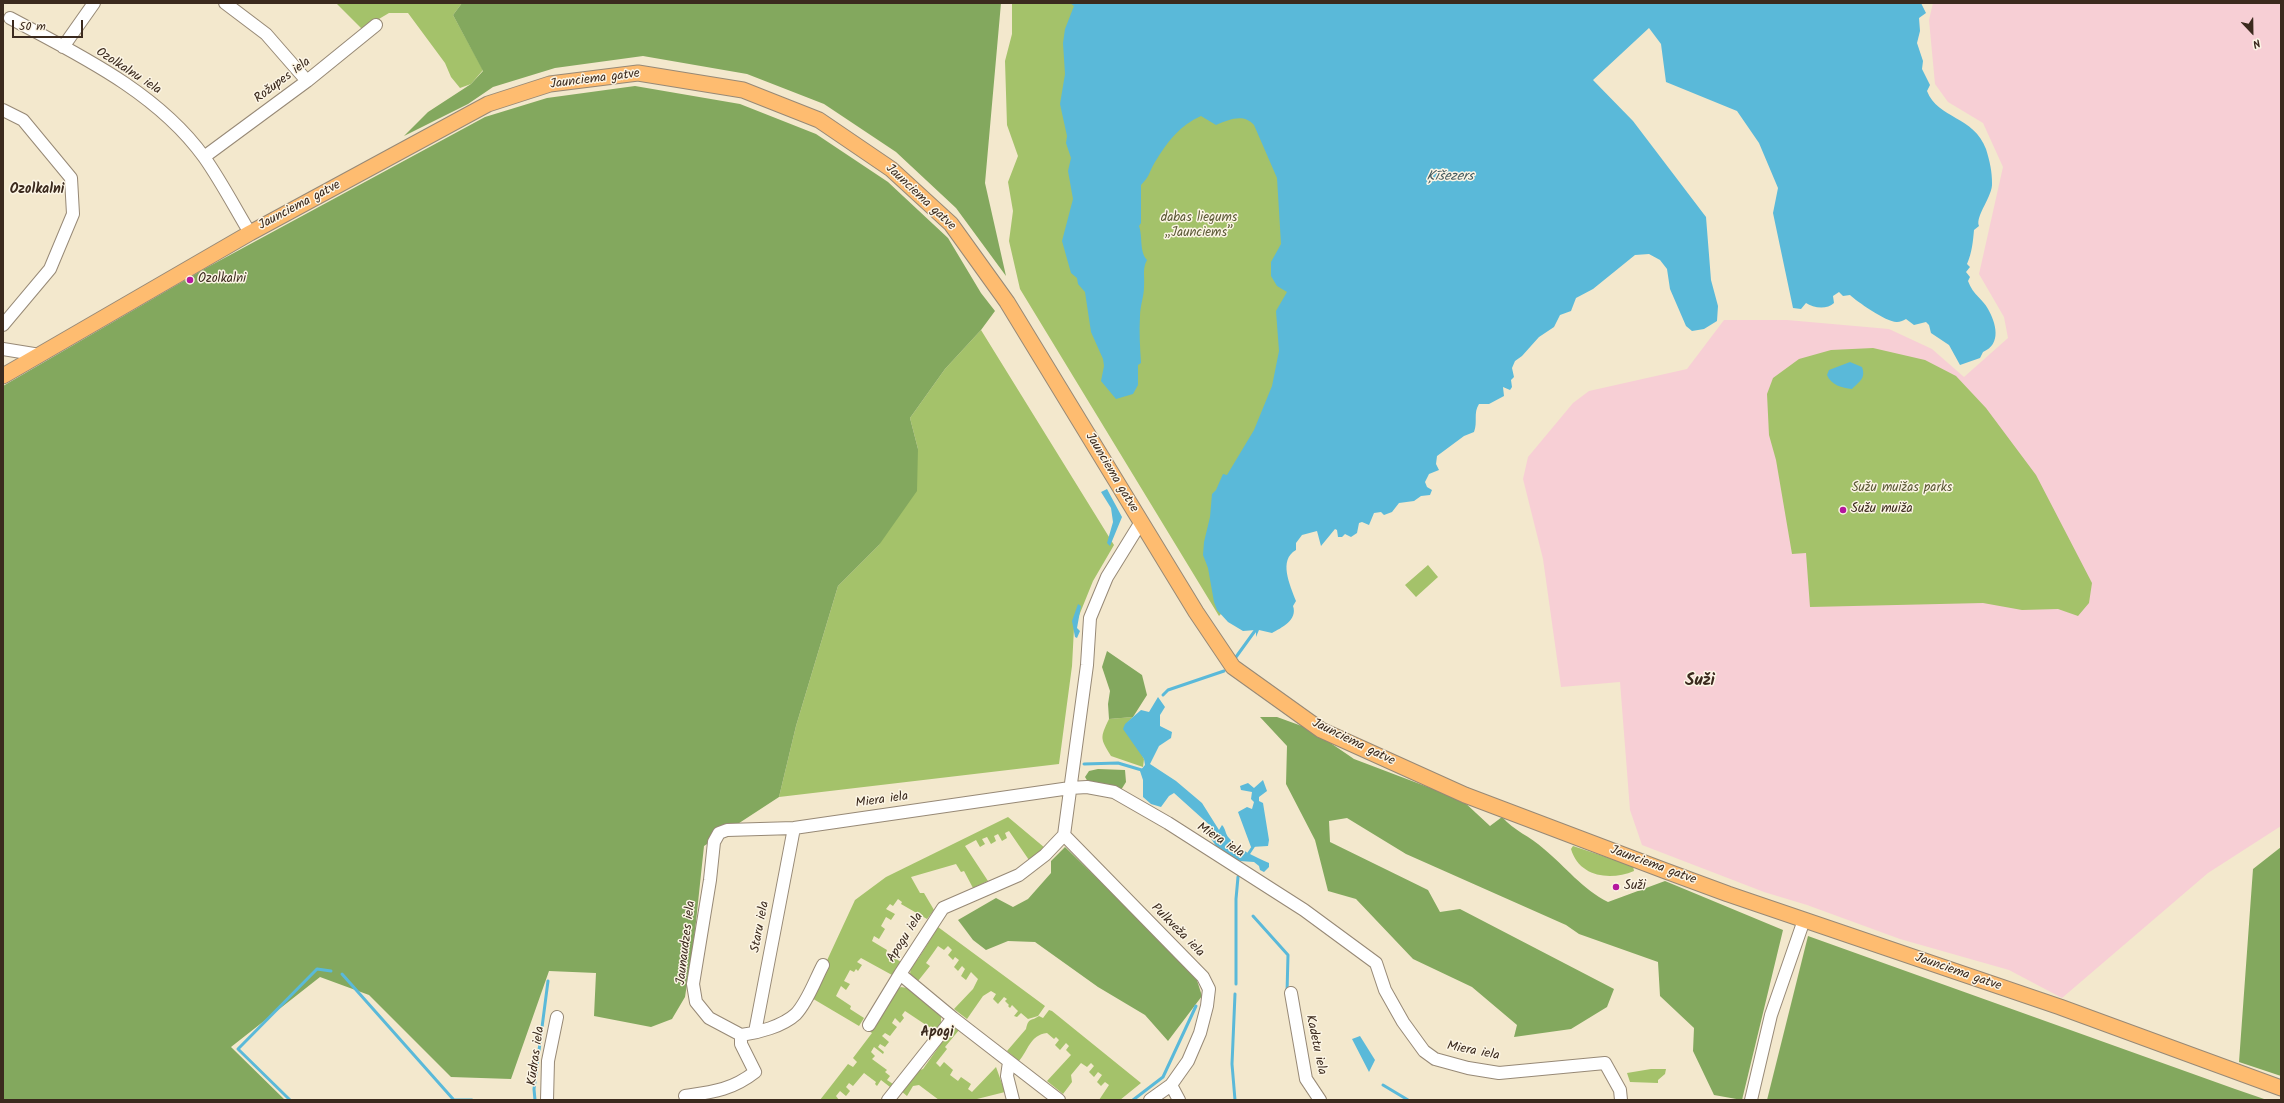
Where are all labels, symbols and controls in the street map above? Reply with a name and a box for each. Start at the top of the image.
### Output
scale bar [14,12,85,38]
north arrow [2232,12,2272,52]
text: 50 m [19,17,46,36]
text: N [2250,33,2263,53]
street label: Ozolkalnu iela [92,45,164,99]
street label: Rožupes iela [252,55,314,107]
street label: Jaunciema gatve [549,67,641,93]
street label: Jaunciema gatve [882,161,958,235]
water label: Ķīšezers [1426,170,1474,186]
street label: Jaunciema gatve [256,178,344,234]
district label: Ozolkalni [10,183,64,199]
park label: dabas liegums „Jaunciems” [1161,211,1237,242]
place label: Ozolkalni [198,272,246,288]
marker: Ozolkalni [185,275,195,285]
street label: Jaunciema gatve [1081,430,1141,516]
park label: Sužu muižas parks [1852,481,1952,497]
place label: Sužu muiža [1851,502,1913,518]
marker: Sužu muiža [1838,505,1848,515]
district label: Suži [1685,672,1715,692]
street label: Jaunciema gatve [1309,716,1397,770]
street label: Miera iela [855,790,909,812]
street label: Miera iela [1194,820,1246,862]
street label: Jaunciema gatve [1608,843,1698,889]
place label: Suži [1624,879,1646,895]
marker: Suži [1611,882,1621,892]
street label: Jaunaudzes iela [674,900,700,986]
street label: Staru iela [748,900,774,954]
street label: Pulkveža iela [1147,901,1207,961]
street label: Apogu iela [885,910,927,966]
street label: Jaunciema gatve [1913,951,2003,995]
street label: Kadetu iela [1301,1014,1329,1076]
street label: Kūdras iela [525,1025,549,1087]
district label: Apogi [920,1026,954,1042]
street label: Miera iela [1445,1039,1501,1065]

